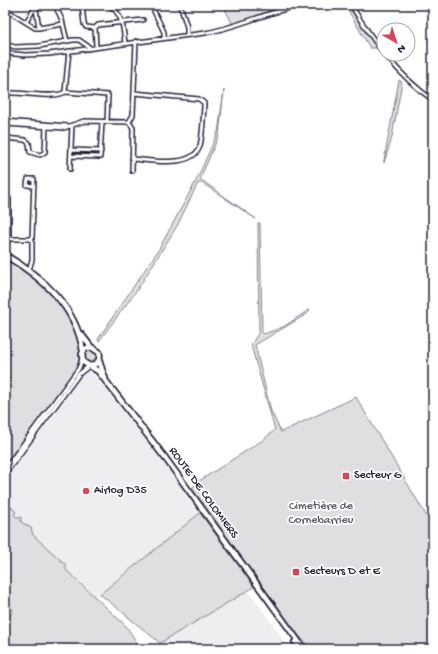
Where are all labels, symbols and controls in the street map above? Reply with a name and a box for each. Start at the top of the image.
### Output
north arrow [376,22,416,62]
text: N [394,41,408,55]
street label: ROUTE DE COLOMIERS [165,445,241,542]
place label: Secteur G [354,469,402,483]
marker: Secteur G [341,471,351,481]
place label: Airlog D35 [94,484,147,498]
marker: Airlog D35 [81,486,91,496]
park label: Cimetière de Cornebarrieu [289,500,354,528]
place label: Secteurs D et E [304,565,381,579]
marker: Secteurs D et E [291,567,301,577]

